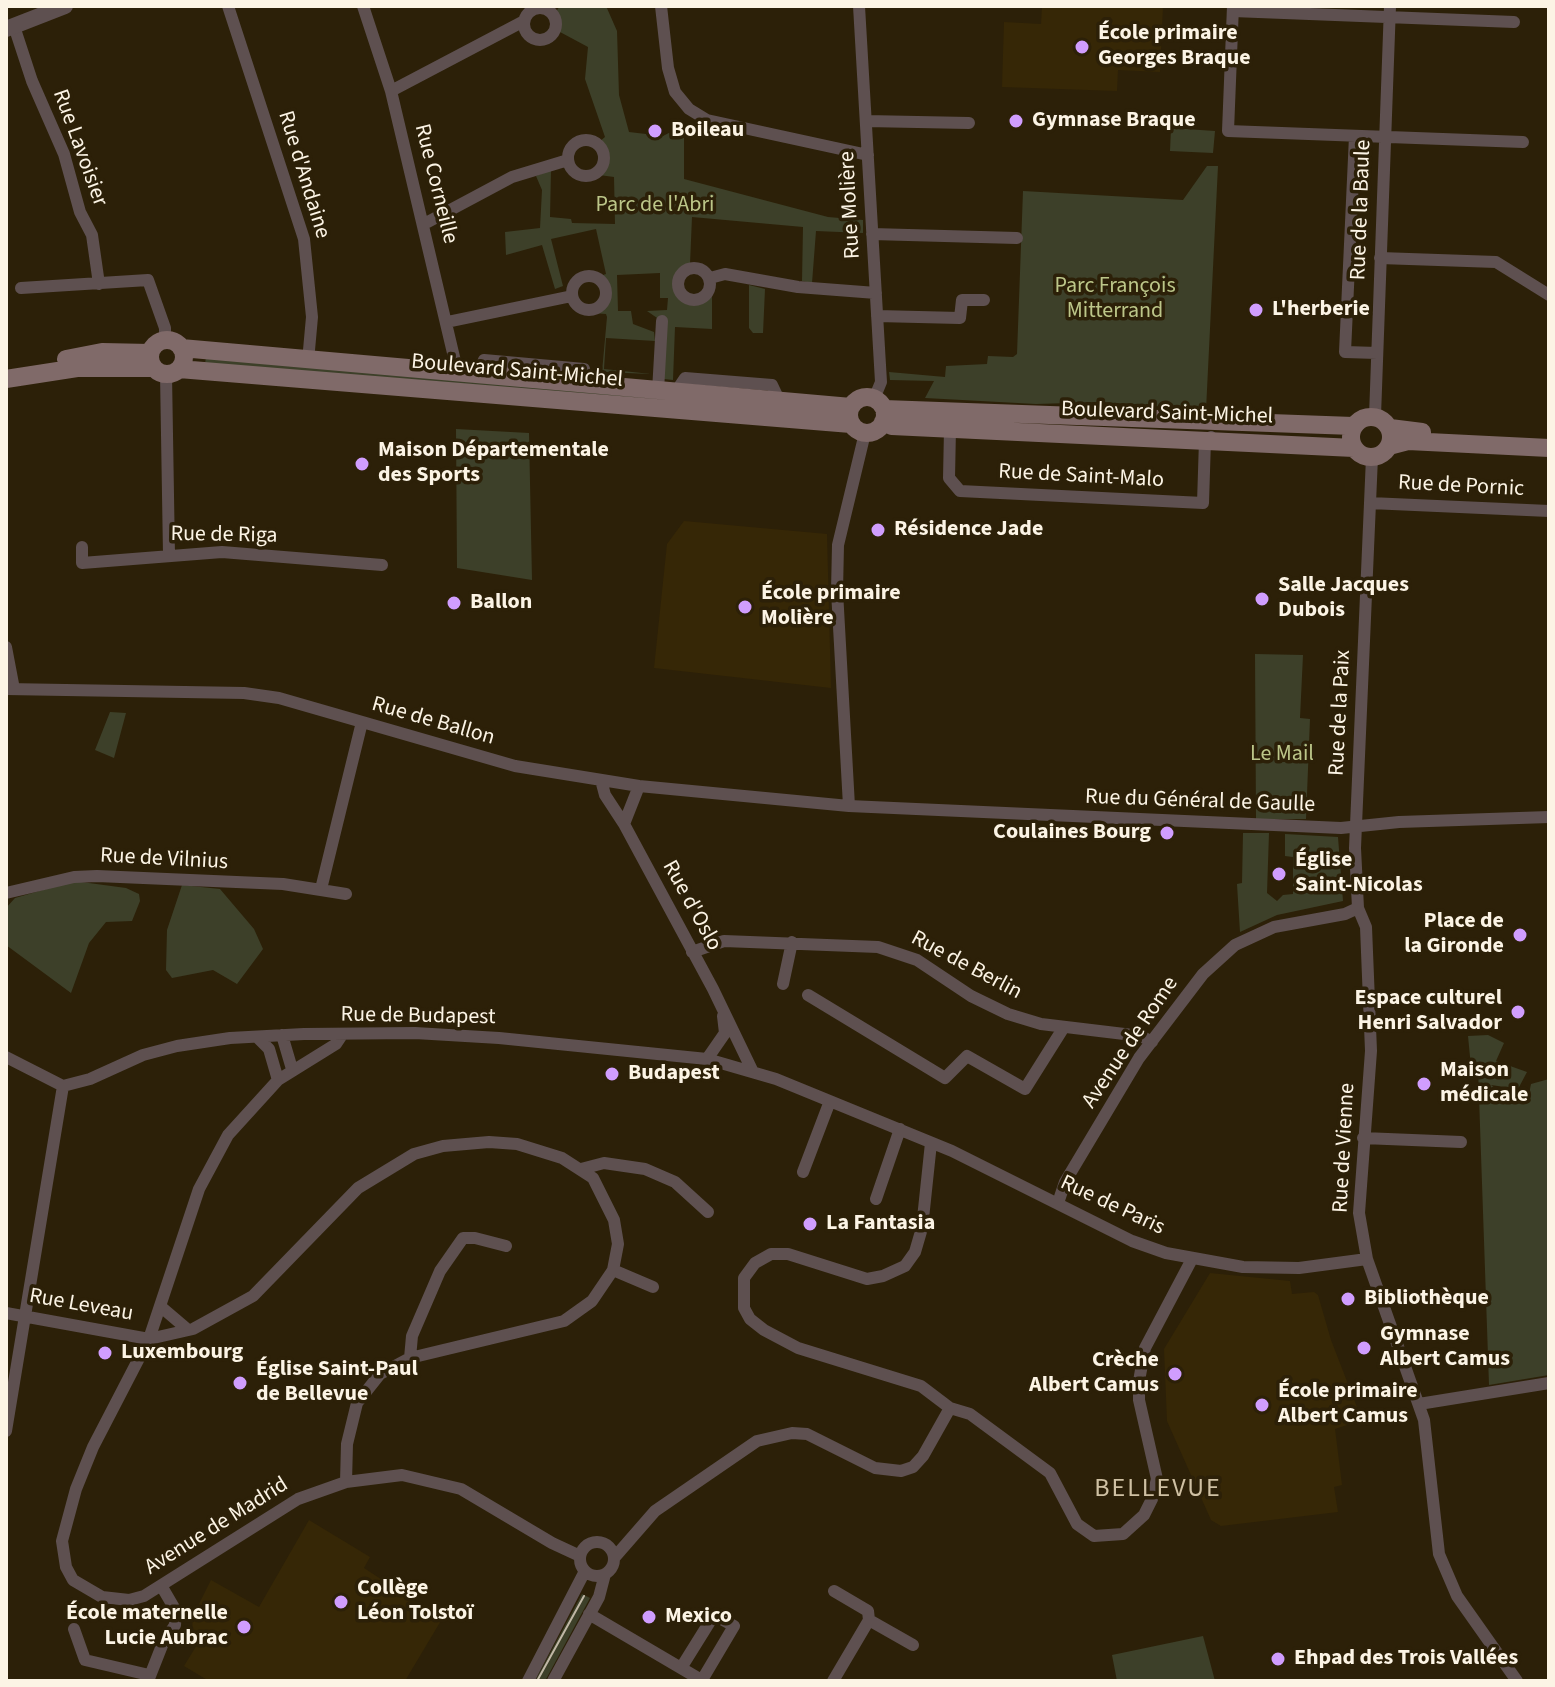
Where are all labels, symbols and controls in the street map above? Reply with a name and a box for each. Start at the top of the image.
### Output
place label: École primaire Georges Braque [1098,21,1251,72]
marker: École primaire Georges Braque [1073,38,1091,56]
street label: Rue Lavoisier [46,86,112,210]
street label: Rue d'Andaine [271,108,335,242]
place label: Gymnase Braque [1032,108,1196,134]
marker: Gymnase Braque [1007,112,1025,130]
place label: Boileau [671,118,744,144]
street label: Rue Corneille [407,121,463,247]
marker: Boileau [646,122,664,140]
street label: Rue de la Baule [1346,139,1378,281]
street label: Rue Molière [835,150,867,260]
park label: Parc de l'Abri [595,193,715,219]
park label: Parc François Mitterrand [1054,274,1176,326]
place label: L'herberie [1272,297,1370,323]
marker: L'herberie [1247,301,1265,319]
street label: Boulevard Saint-Michel [410,350,624,394]
street label: Boulevard Saint-Michel [1060,397,1274,431]
place label: Maison Départementale des Sports [378,438,609,490]
marker: Maison Départementale des Sports [353,455,371,473]
street label: Rue de Saint-Malo [997,459,1165,495]
street label: Rue de Pornic [1397,471,1525,503]
place label: Résidence Jade [894,517,1043,543]
marker: Résidence Jade [869,521,887,539]
street label: Rue de Riga [170,522,278,550]
place label: Salle Jacques Dubois [1278,573,1409,624]
place label: École primaire Molière [761,581,901,632]
place label: Ballon [470,590,532,616]
marker: Salle Jacques Dubois [1253,590,1271,608]
marker: Ballon [445,594,463,612]
marker: École primaire Molière [736,598,754,616]
street label: Rue de la Paix [1325,649,1357,777]
street label: Rue de Ballon [369,692,497,752]
park label: Le Mail [1250,742,1314,768]
street label: Rue du Général de Gaulle [1084,785,1316,819]
place label: Coulaines Bourg [993,820,1151,846]
marker: Coulaines Bourg [1158,824,1176,842]
street label: Rue de Vilnius [99,843,229,877]
place label: Église Saint-Nicolas [1295,848,1423,900]
street label: Rue d'Oslo [655,856,727,956]
marker: Église Saint-Nicolas [1270,865,1288,883]
place label: Place de la Gironde [1404,909,1504,960]
street label: Rue de Berlin [906,926,1026,1006]
marker: Place de la Gironde [1511,926,1529,944]
street label: Avenue de Rome [1077,972,1185,1114]
place label: Espace culturel Henri Salvador [1355,986,1502,1038]
street label: Rue de Budapest [340,1002,496,1032]
marker: Espace culturel Henri Salvador [1509,1003,1527,1021]
place label: Maison médicale [1440,1058,1528,1110]
place label: Budapest [628,1061,720,1087]
marker: Budapest [603,1065,621,1083]
marker: Maison médicale [1415,1075,1433,1093]
street label: Rue de Vienne [1328,1082,1362,1214]
street label: Rue de Paris [1056,1170,1168,1242]
place label: La Fantasia [826,1211,935,1237]
marker: La Fantasia [801,1215,819,1233]
street label: Rue Leveau [27,1284,135,1328]
place label: Bibliothèque [1364,1286,1489,1312]
marker: Bibliothèque [1339,1290,1357,1308]
place label: Gymnase Albert Camus [1380,1322,1510,1374]
marker: Gymnase Albert Camus [1355,1339,1373,1357]
place label: Luxembourg [121,1340,243,1366]
marker: Luxembourg [96,1344,114,1362]
place label: Crèche Albert Camus [1029,1348,1159,1400]
place label: Église Saint-Paul de Bellevue [256,1357,418,1408]
marker: Crèche Albert Camus [1166,1365,1184,1383]
marker: Église Saint-Paul de Bellevue [231,1374,249,1392]
place label: École primaire Albert Camus [1278,1379,1418,1430]
marker: École primaire Albert Camus [1253,1396,1271,1414]
street label: Avenue de Madrid [140,1472,294,1582]
district label: BELLEVUE [1094,1474,1222,1506]
place label: Collège Léon Tolstoï [357,1576,473,1628]
marker: Collège Léon Tolstoï [332,1593,350,1611]
place label: École maternelle Lucie Aubrac [66,1601,228,1652]
place label: Mexico [665,1604,732,1630]
marker: Mexico [640,1608,658,1626]
marker: École maternelle Lucie Aubrac [235,1618,253,1636]
place label: Ehpad des Trois Vallées [1294,1646,1518,1672]
marker: Ehpad des Trois Vallées [1269,1650,1287,1668]

